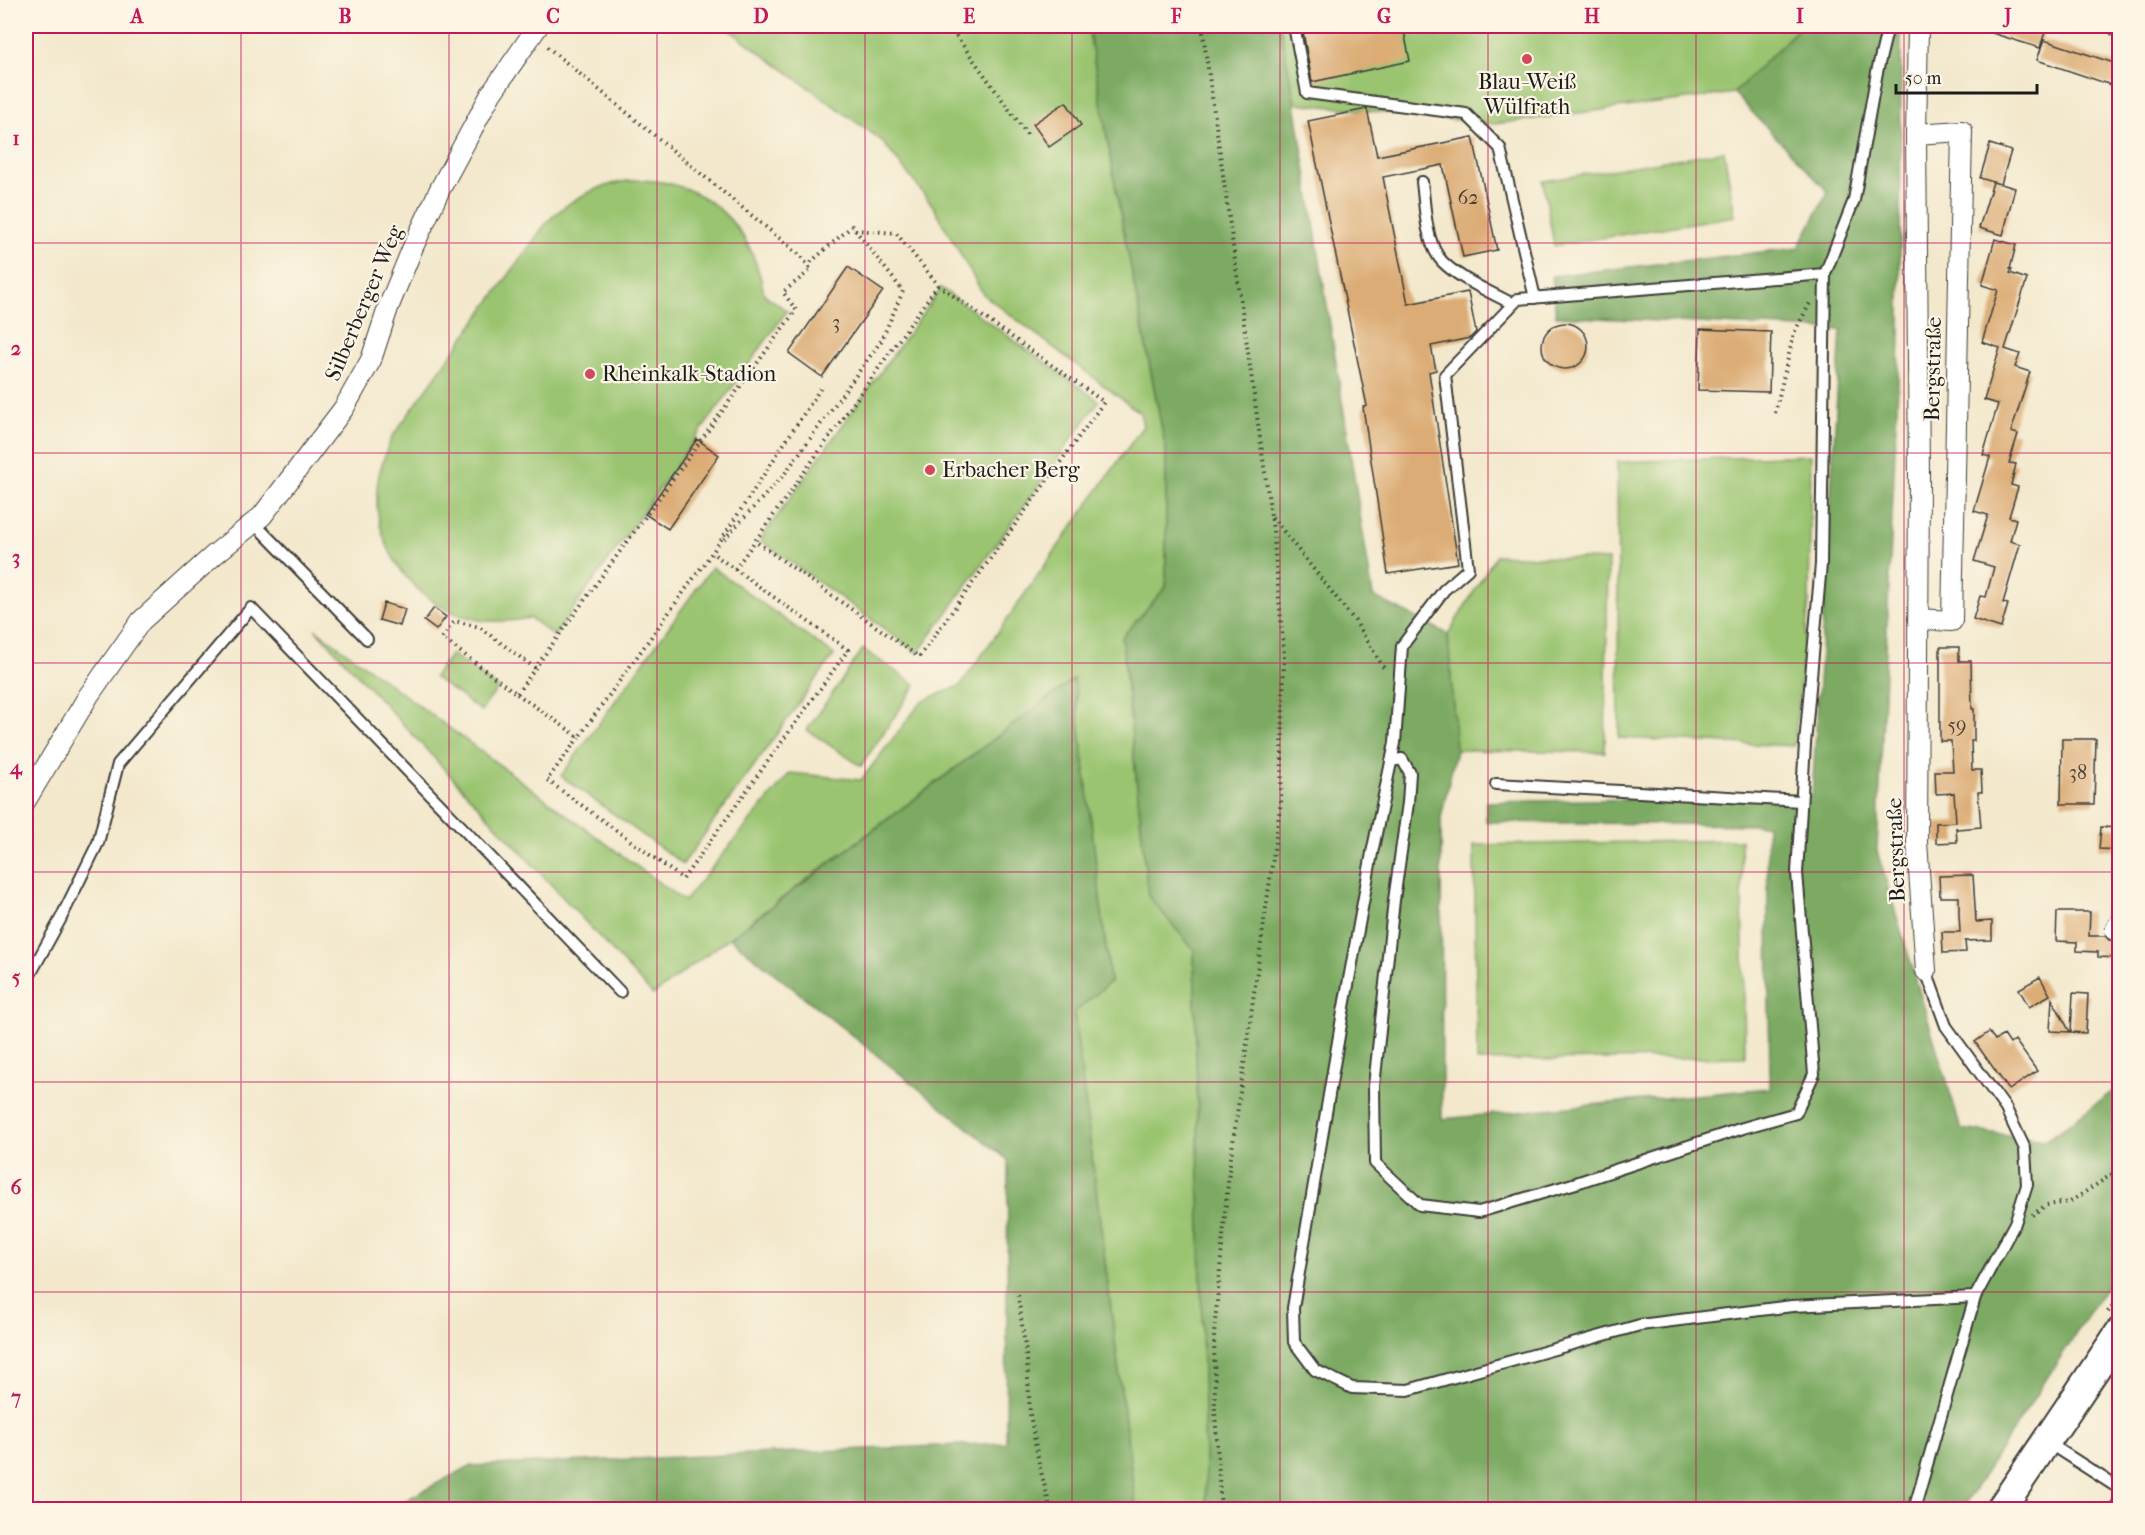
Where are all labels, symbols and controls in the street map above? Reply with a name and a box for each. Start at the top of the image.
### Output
text: A [129,5,145,28]
text: B [338,5,352,28]
text: C [546,5,560,28]
text: D [753,5,769,28]
text: E [963,5,975,28]
text: F [1170,5,1182,28]
text: G [1377,5,1391,28]
text: H [1584,5,1600,28]
text: I [1796,5,1804,28]
text: J [2002,5,2012,28]
marker: Blau-Weiß Wülfrath [1520,52,1534,66]
scale bar [1896,57,2037,95]
text: 50 m [1905,68,1942,89]
place label: Blau-Weiß Wülfrath [1478,69,1576,120]
text: 1 [12,127,20,150]
house number: 62 [1457,186,1479,209]
street label: Silberberger Weg [319,221,409,385]
house number: 3 [832,311,840,334]
street label: Bergstraße [1919,316,1947,422]
text: 2 [11,337,21,360]
place label: Rheinkalk-Stadion [602,361,777,387]
marker: Rheinkalk-Stadion [583,367,597,381]
place label: Erbacher Berg [942,457,1080,483]
marker: Erbacher Berg [923,463,937,477]
text: 3 [12,546,20,569]
house number: 59 [1947,714,1967,737]
text: 4 [9,756,23,780]
house number: 38 [2069,761,2087,784]
street label: Bergstraße [1881,797,1911,903]
text: 5 [12,966,21,989]
text: 6 [11,1176,23,1199]
text: 7 [10,1386,21,1409]

